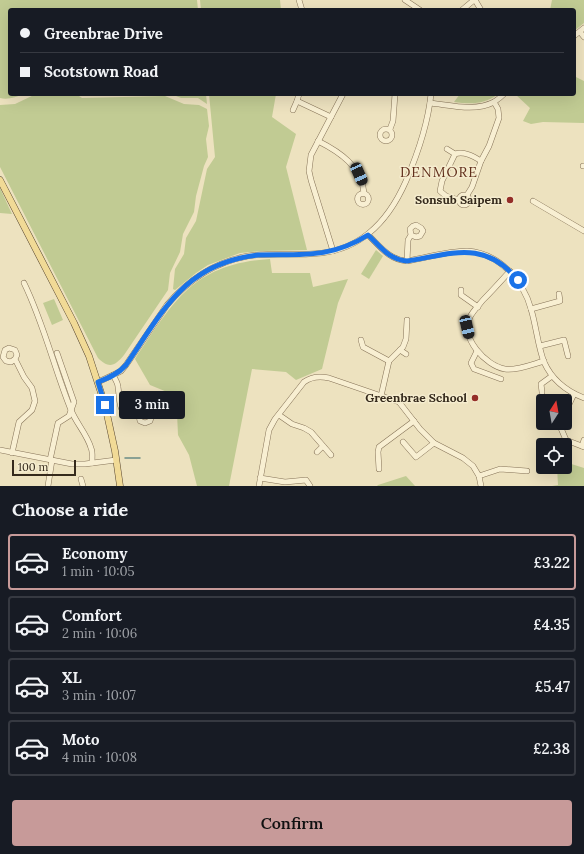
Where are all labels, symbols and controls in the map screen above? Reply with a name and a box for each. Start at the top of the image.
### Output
text: Greenbrae Drive [44,24,163,43]
text: Scotstown Road [44,62,158,81]
car [349,161,369,187]
district label: DENMORE [400,163,478,181]
place label: Sonsub Saipem [415,192,502,207]
marker: Sonsub Saipem [505,195,515,205]
route start [509,271,527,289]
car [458,314,476,340]
place label: Greenbrae School [365,390,467,405]
callout: 3 min [119,391,185,419]
marker: Greenbrae School [470,393,480,403]
north arrow [536,394,572,430]
map controls [536,394,572,474]
route end [96,396,114,414]
text: 3 min [135,396,169,413]
button: locate [536,438,572,474]
scale bar [12,458,76,477]
text: 100 m [18,460,48,474]
text: Choose a ride [12,498,128,521]
icon: car [14,544,50,580]
text: Economy [62,544,127,563]
text: £3.22 [534,553,570,572]
text: 1 min · 10:05 [62,563,135,580]
icon: car [14,606,50,642]
text: Comfort [62,606,122,625]
text: £4.35 [533,615,570,634]
text: 2 min · 10:06 [62,625,137,642]
icon: car [14,668,50,704]
text: XL [62,668,82,687]
text: £5.47 [535,677,570,696]
text: 3 min · 10:07 [62,687,136,704]
icon: car [14,730,50,766]
text: Moto [62,730,99,749]
text: £2.38 [533,739,570,758]
text: 4 min · 10:08 [62,749,137,766]
button: Confirm [12,800,572,846]

